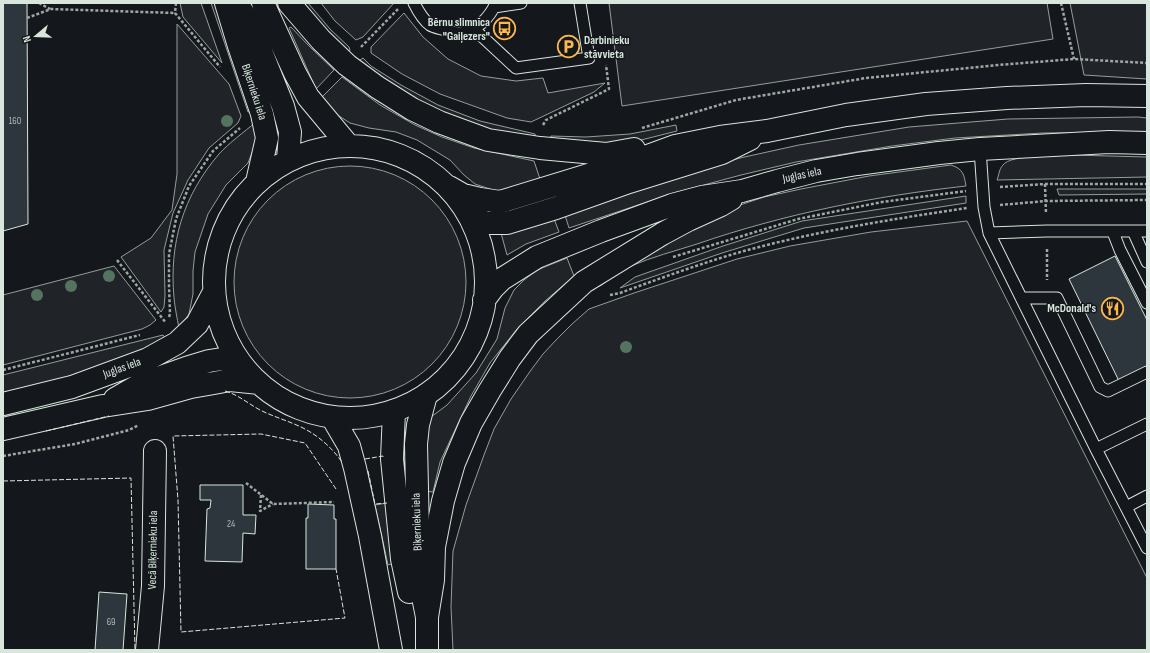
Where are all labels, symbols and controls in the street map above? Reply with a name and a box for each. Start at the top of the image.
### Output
place label: Bērnu slimnīca "Gaiļezers" [428,15,490,44]
north arrow [16,16,56,56]
bus stop icon: Bērnu slimnīca "Gaiļezers" [492,16,518,42]
place label: Darbinieku stāvvieta [584,33,630,62]
text: N [20,34,34,44]
parking icon: Darbinieku stāvvieta [555,34,581,60]
street label: Biķernieku iela [238,62,270,122]
house number: 160 [9,115,21,127]
street label: Juglas iela [780,164,823,187]
restaurant icon: McDonald's [1099,295,1125,321]
place label: McDonald's [1047,301,1096,316]
street label: Juglas iela [100,354,143,382]
street label: Biķernieku iela [408,492,426,551]
street label: Vecā Biķernieku iela [145,510,161,590]
house number: 24 [227,518,235,530]
house number: 69 [107,616,115,628]

